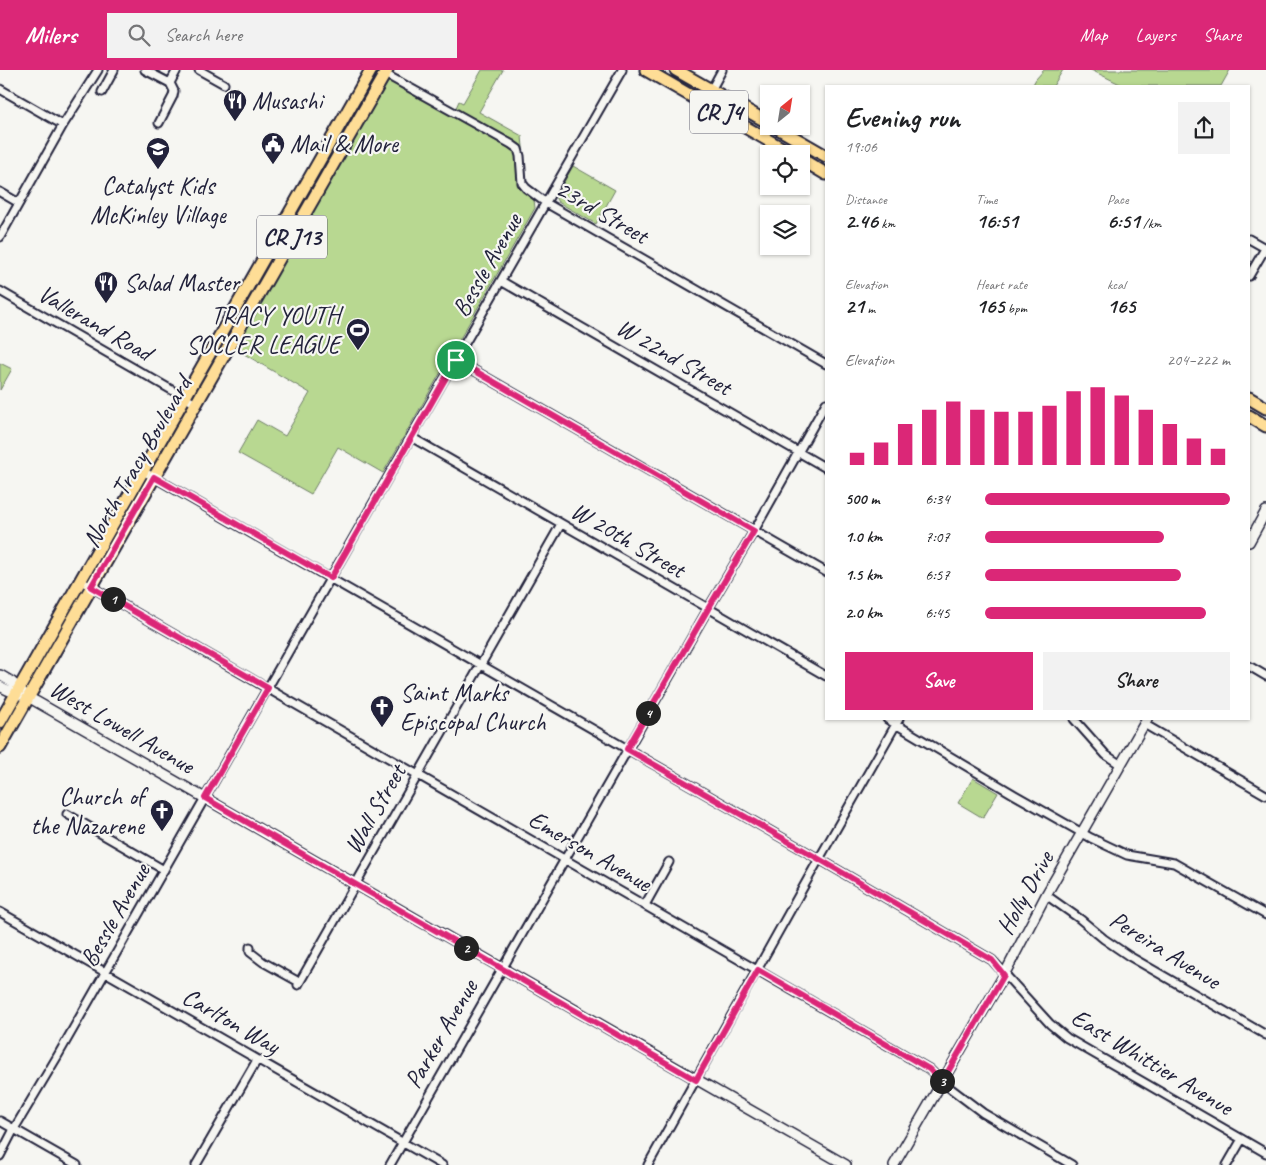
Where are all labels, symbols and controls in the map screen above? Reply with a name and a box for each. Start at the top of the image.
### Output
search box [107,13,457,58]
text: Milers [25,20,77,50]
icon: search [125,21,153,49]
text: Search here [165,23,242,47]
text: Map [1080,24,1108,46]
text: Layers [1136,24,1175,46]
text: Share [1203,24,1241,46]
place label: Musashi [252,85,325,117]
north arrow [760,85,810,135]
map controls [760,85,810,255]
restaurant icon: Musashi [222,88,248,122]
road number: CR J4 [690,91,748,134]
text: Evening run [845,100,960,135]
button: share [1178,102,1230,154]
place label: Mail & More [290,128,400,160]
public building icon: Mail & More [260,131,286,165]
school or university icon: Catalyst Kids McKinley Village [145,136,171,170]
text: 19:06 [845,137,877,157]
button: locate [760,145,810,195]
place label: Catalyst Kids McKinley Village [90,170,228,231]
street label: 23rd Street [550,173,656,253]
text: Distance [845,191,887,208]
text: Time [976,191,997,208]
text: Pace [1107,191,1129,208]
button: layers [760,205,810,255]
street label: Bessle Avenue [445,206,530,322]
text: 2.46 [845,208,878,234]
text: 16:51 [976,208,1018,234]
text: 6:51 [1107,208,1140,234]
text: km [878,215,895,232]
text: /km [1140,215,1161,232]
road number: CR J13 [257,216,327,258]
place label: Salad Master [124,267,241,299]
restaurant icon: Salad Master [93,270,119,304]
text: Elevation [845,276,888,293]
text: Heart rate [976,276,1027,293]
text: kcal [1107,276,1126,293]
street label: Vallerand Road [32,277,161,370]
text: 21 [845,293,864,319]
text: 165 [976,293,1004,319]
text: 165 [1107,293,1135,319]
place label: TRACY YOUTH SOCCER LEAGUE [186,300,344,361]
text: m [864,300,875,317]
text: bpm [1004,300,1027,317]
street label: W 22nd Street [611,311,740,404]
sports icon: TRACY YOUTH SOCCER LEAGUE [345,317,371,351]
pin [435,339,477,381]
icon: arrive [442,346,470,374]
text: Elevation [845,350,894,370]
text: 204–222 m [1167,350,1230,370]
street label: North Tracy Boulevard [75,367,201,553]
text: 500 m [845,489,879,509]
text: 6:34 [925,489,950,509]
street label: W 20th Street [565,495,693,587]
text: 1.0 km [845,527,882,547]
text: 7:07 [925,527,950,547]
text: 1.5 km [845,565,882,585]
text: 6:57 [925,565,950,585]
pin: 1 [100,586,126,612]
text: 1 [110,591,117,608]
text: 2.0 km [845,603,882,623]
text: 6:45 [925,603,950,623]
button: Save [845,652,1033,710]
button: Share [1043,652,1230,710]
street label: West Lowell Avenue [44,673,202,782]
place label: Saint Marks Episcopal Church [400,677,546,738]
church icon: Saint Marks Episcopal Church [369,694,395,728]
pin: 4 [636,700,660,726]
text: 4 [645,705,652,722]
street label: Wall Street [337,756,415,859]
place label: Church of the Nazarene [31,781,149,842]
church icon: Church of the Nazarene [149,798,175,832]
street label: Emerson Avenue [523,803,659,900]
street label: Holly Drive [989,844,1062,940]
street label: Bessle Avenue [73,856,158,972]
street label: Pereira Avenue [1104,903,1228,998]
pin: 2 [454,936,478,960]
text: 2 [463,940,470,957]
street label: Parker Avenue [397,972,486,1094]
street label: Carlton Way [177,980,287,1062]
street label: East Whittier Avenue [1065,1001,1240,1124]
pin: 3 [930,1068,954,1094]
text: 3 [939,1073,946,1090]

